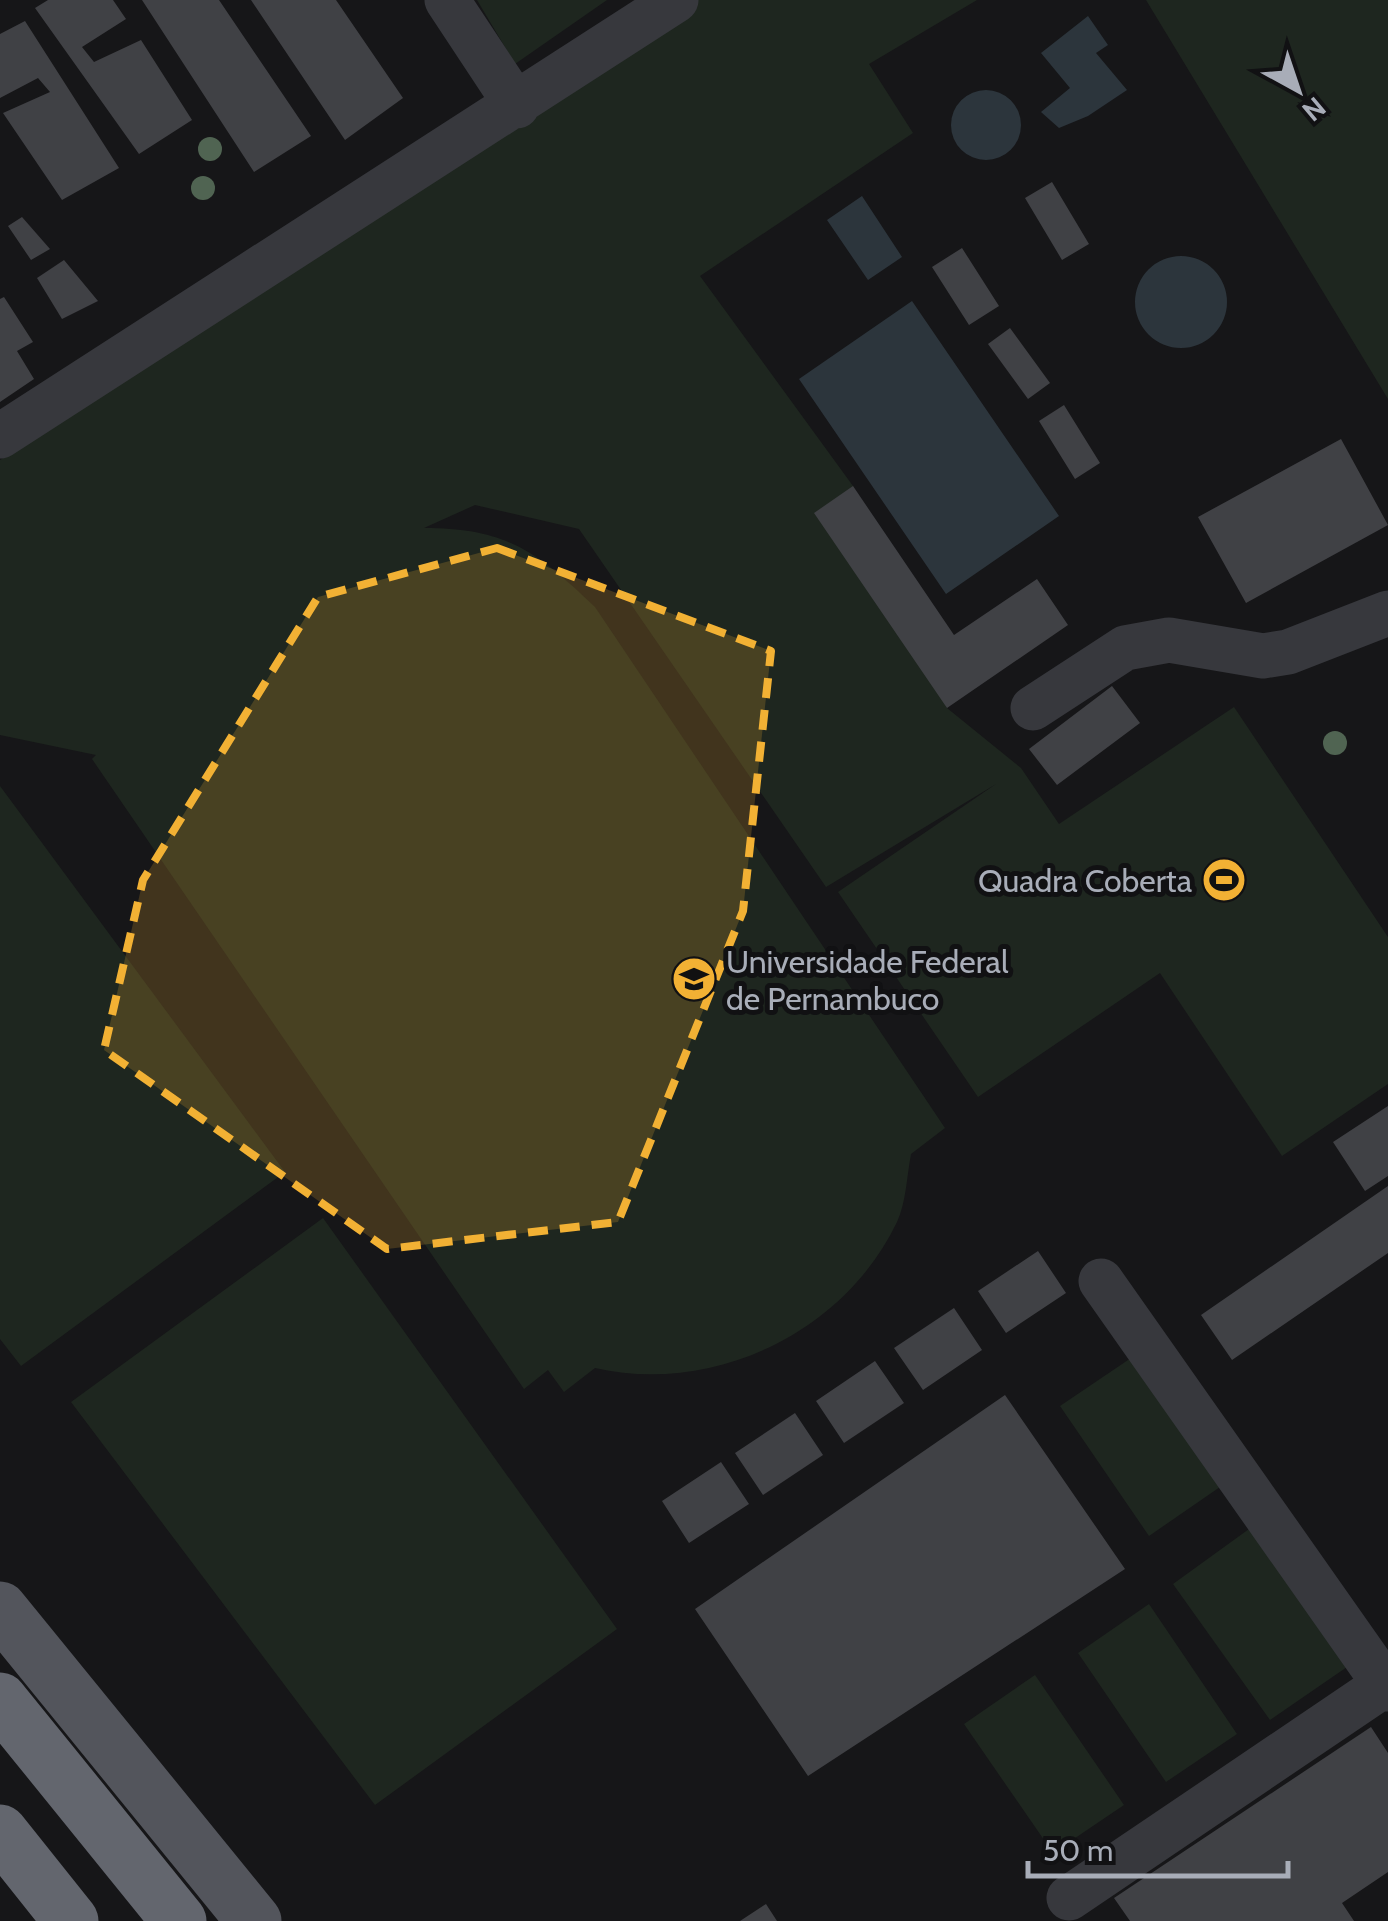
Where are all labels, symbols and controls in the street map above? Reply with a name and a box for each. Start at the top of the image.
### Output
north arrow [1248,40,1348,140]
text: N [1296,90,1333,129]
sports icon: Quadra Coberta [1201,857,1247,903]
place label: Quadra Coberta [978,861,1193,900]
place label: Universidade Federal de Pernambuco [726,942,1009,1018]
school or university icon: Universidade Federal de Pernambuco [671,956,717,1002]
scale bar [1028,1816,1288,1878]
text: 50 m [1043,1832,1113,1869]

